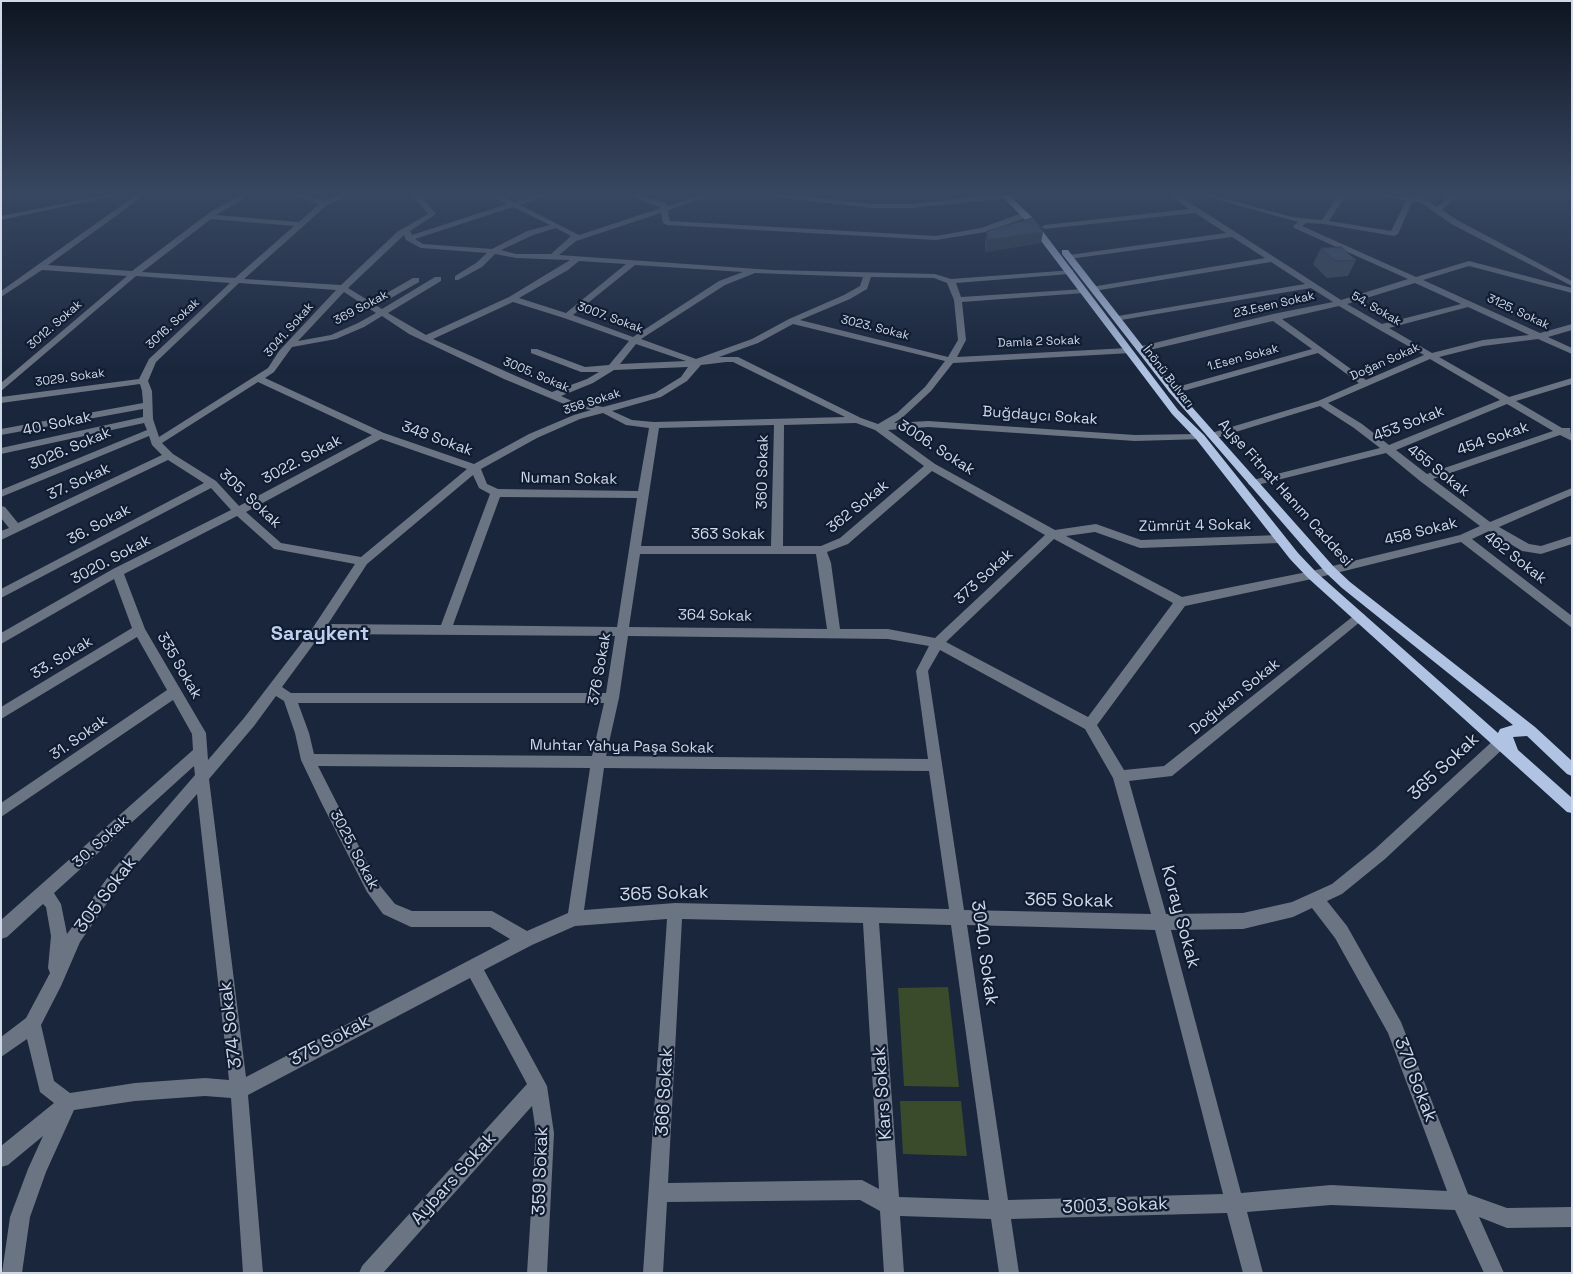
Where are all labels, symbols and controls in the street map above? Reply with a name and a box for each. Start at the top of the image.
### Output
street label: 369 Sokak [331,288,391,328]
street label: 23.Esen Sokak [1232,289,1316,321]
street label: 54. Sokak [1348,289,1404,329]
street label: 3125. Sokak [1485,291,1551,333]
street label: 3016. Sokak [143,296,203,352]
street label: 3012. Sokak [25,297,85,353]
street label: 3007. Sokak [575,299,645,337]
street label: 3041. Sokak [261,300,317,360]
street label: 3023. Sokak [839,313,911,343]
street label: Damla 2 Sokak [997,333,1081,351]
street label: Doğan Sokak [1348,340,1422,384]
street label: 1.Esen Sokak [1206,342,1280,374]
street label: İnönü Bulvarı [1139,343,1197,411]
street label: 3005. Sokak [501,355,571,395]
street label: 3029. Sokak [34,366,106,390]
street label: 358 Sokak [562,386,622,418]
street label: 453 Sokak [1371,402,1447,446]
street label: Buğdaycı Sokak [982,403,1098,429]
street label: 40. Sokak [21,408,93,440]
street label: 3006. Sokak [894,416,978,480]
street label: Ayşe Fitnat Hanım Caddesi [1214,416,1356,570]
street label: 348 Sokak [399,418,475,460]
street label: 454 Sokak [1455,418,1531,460]
street label: 3026. Sokak [26,424,114,474]
street label: 3022. Sokak [259,432,345,488]
street label: 360 Sokak [753,434,773,510]
street label: 455 Sokak [1403,441,1473,501]
street label: 37. Sokak [45,460,113,504]
street label: 305. Sokak [215,466,285,532]
street label: Numan Sokak [520,469,618,489]
street label: 362 Sokak [824,477,892,537]
street label: 36. Sokak [64,501,134,549]
street label: 458 Sokak [1383,514,1459,550]
street label: Zümrüt 4 Sokak [1139,516,1251,536]
street label: 363 Sokak [691,526,765,544]
street label: 462 Sokak [1480,528,1550,588]
street label: 3020. Sokak [68,531,154,589]
street label: 373 Sokak [951,545,1017,609]
street label: 364 Sokak [678,606,752,626]
district label: Saraykent [271,623,369,647]
street label: 335 Sokak [153,629,205,703]
street label: 376 Sokak [585,631,615,707]
street label: 33. Sokak [28,633,96,683]
street label: Doğukan Sokak [1186,655,1284,739]
street label: 31. Sokak [47,712,111,764]
street label: 365 Sokak [1404,729,1484,805]
street label: Muhtar Yahya Paşa Sokak [530,736,714,758]
street label: 3025. Sokak [326,807,382,893]
street label: 30. Sokak [69,812,133,872]
street label: 305 Sokak [70,853,142,937]
street label: Koray Sokak [1156,863,1204,971]
street label: 365 Sokak [619,882,709,906]
street label: 365 Sokak [1024,889,1114,913]
street label: 3040. Sokak [966,899,1002,1007]
street label: 374 Sokak [215,980,247,1070]
street label: 375 Sokak [286,1011,374,1071]
street label: 370 Sokak [1389,1035,1441,1125]
street label: Kars Sokak [869,1046,897,1140]
street label: 366 Sokak [652,1047,678,1137]
street label: 359 Sokak [529,1126,553,1216]
street label: Aybars Sokak [407,1128,501,1230]
street label: 3003. Sokak [1062,1193,1168,1219]

